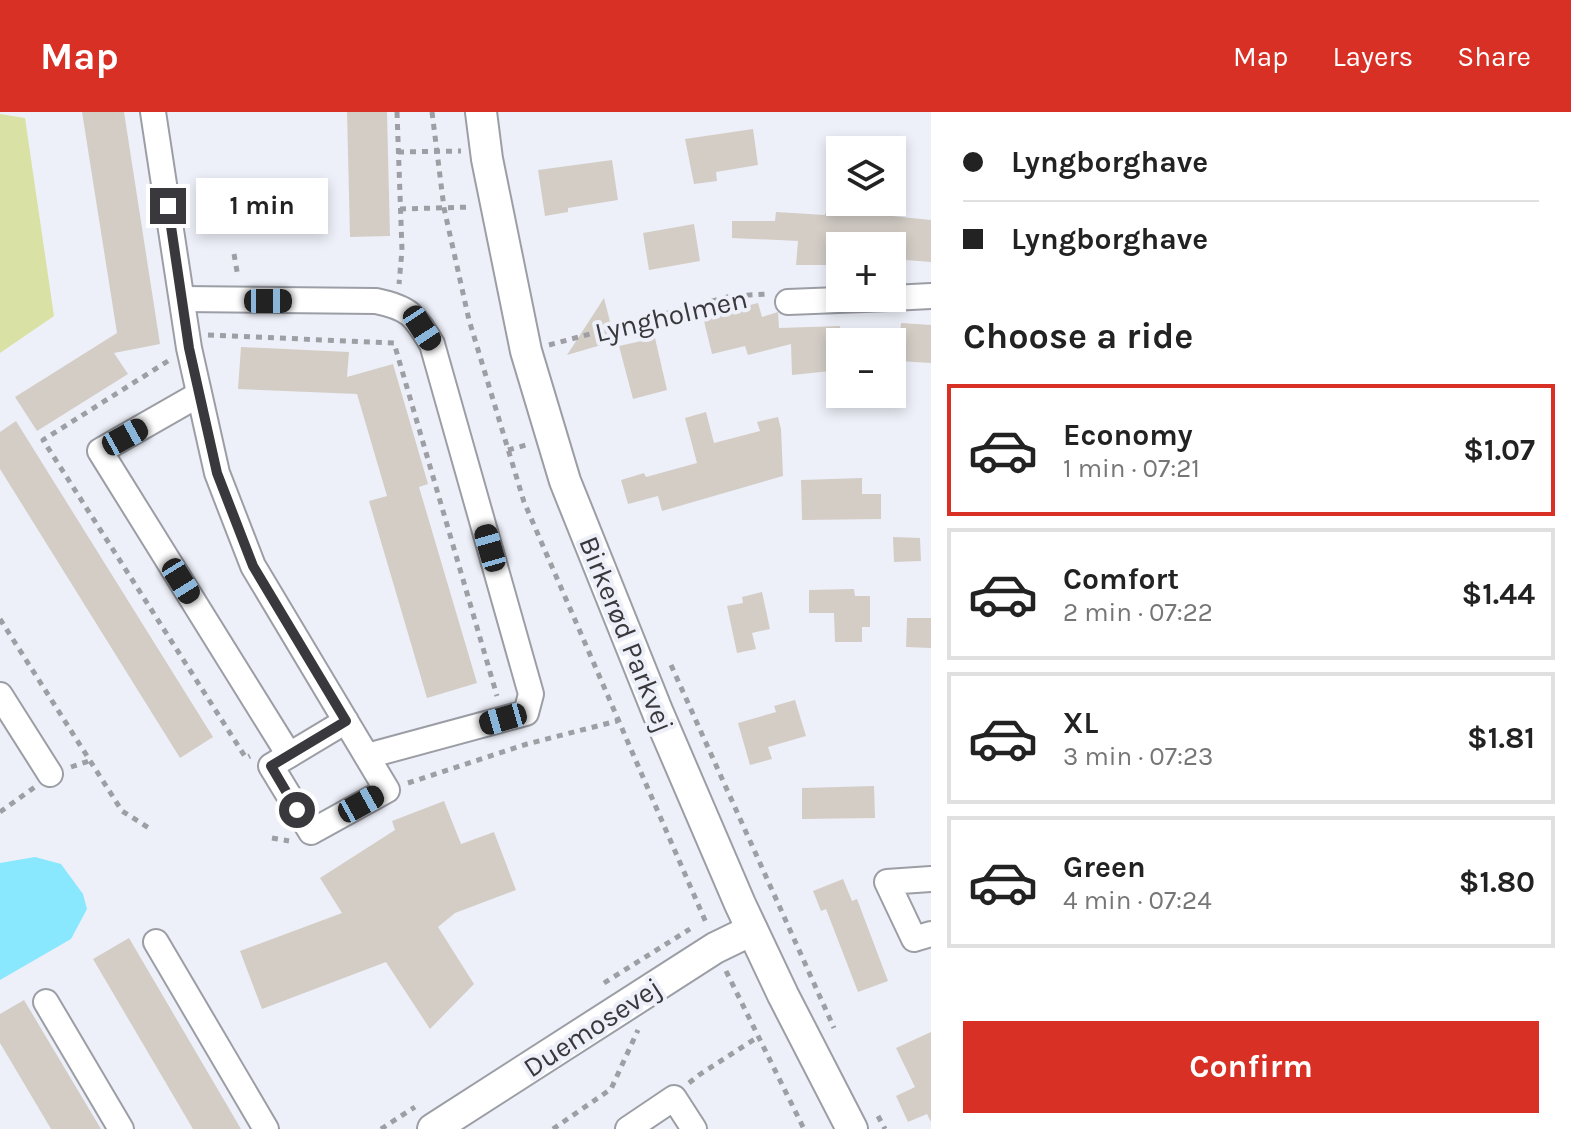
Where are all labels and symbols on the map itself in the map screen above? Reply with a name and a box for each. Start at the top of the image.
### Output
callout: 1 min [196,178,328,234]
route end [150,188,186,224]
street label: Lyngholmen [592,282,751,349]
car [244,289,292,313]
car [399,301,445,355]
car [98,415,152,459]
car [472,522,508,574]
street label: Birkerød Parkvej [572,531,681,737]
car [158,554,204,608]
car [477,701,529,737]
car [334,782,388,826]
route start [279,792,315,828]
street label: Duemosevej [517,971,667,1084]

